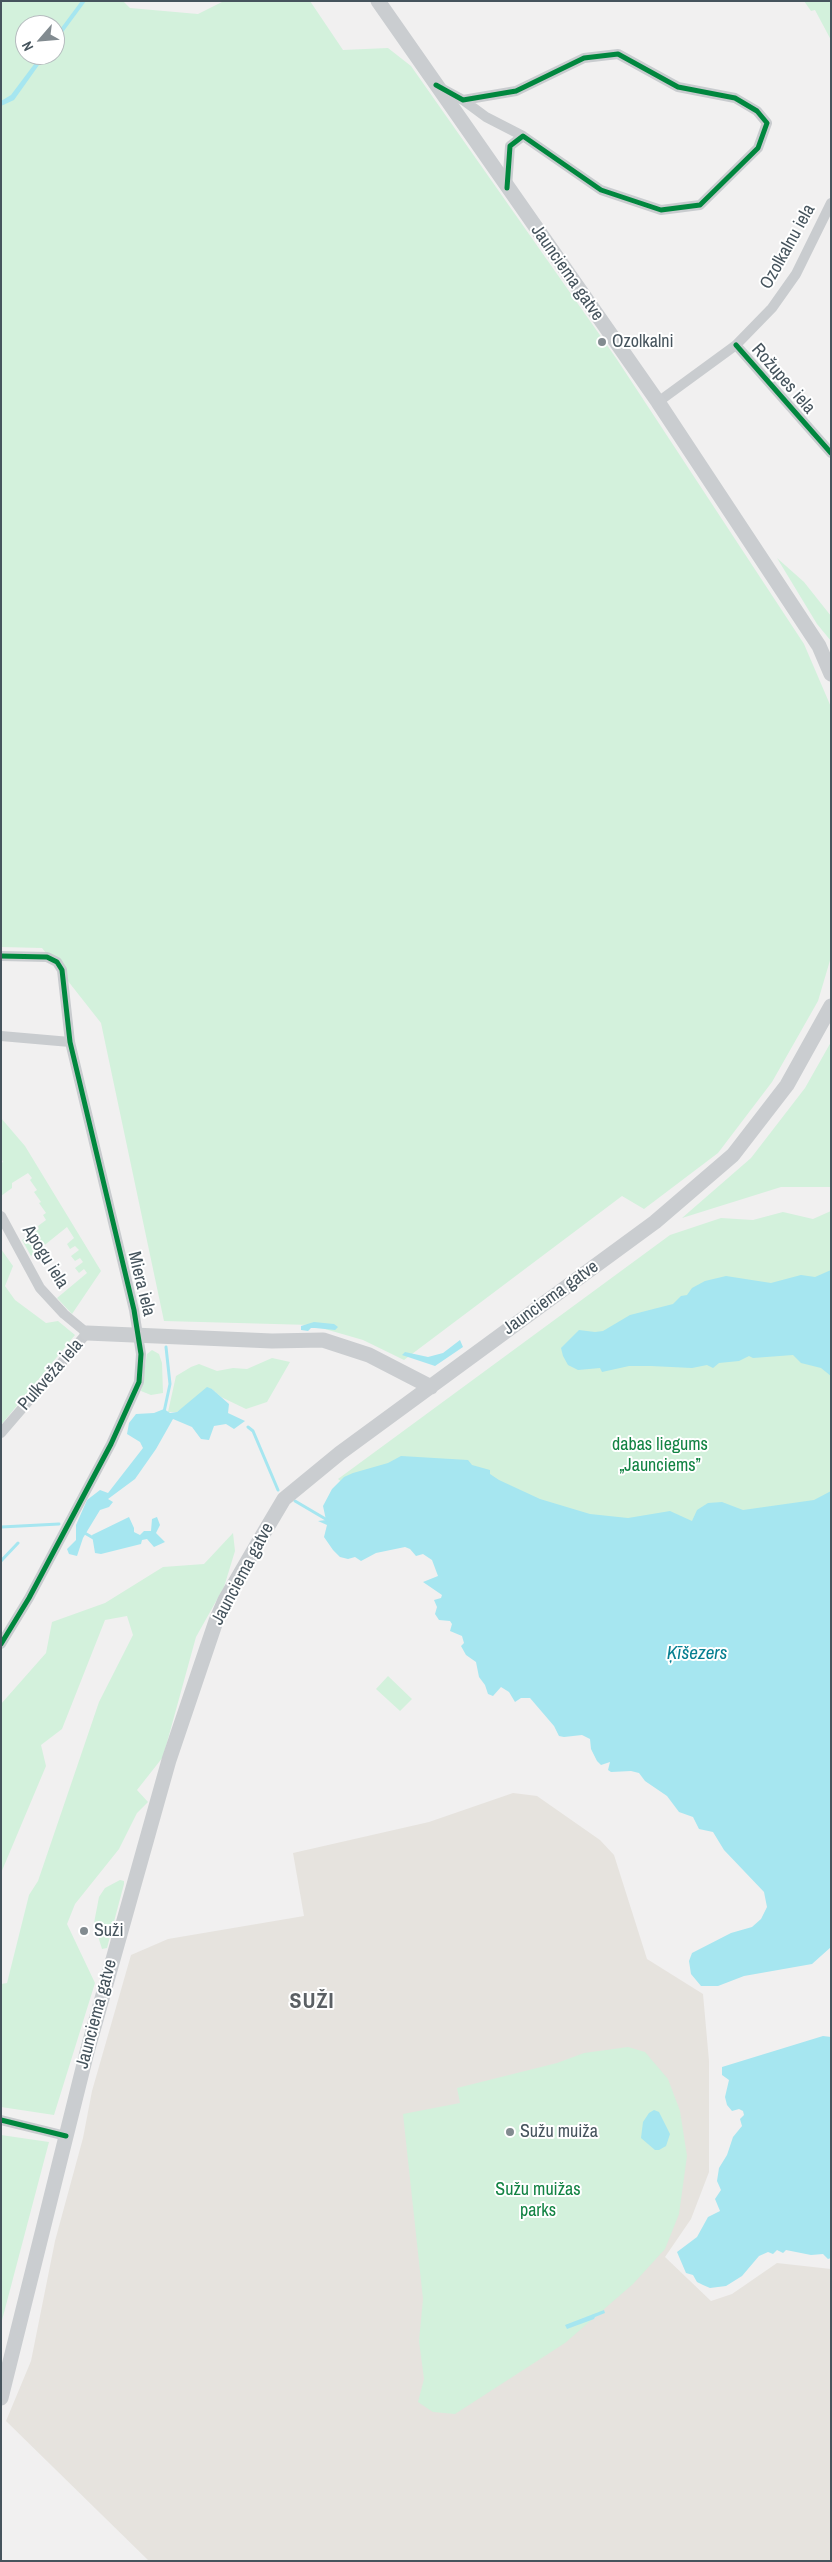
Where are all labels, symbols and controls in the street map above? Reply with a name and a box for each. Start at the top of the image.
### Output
north arrow [15,15,65,65]
text: N [18,39,37,54]
street label: Ozolkalnu iela [756,201,820,293]
street label: Jaunciema gatve [526,221,608,325]
place label: Ozolkalni [612,331,674,353]
marker: Ozolkalni [596,336,608,348]
street label: Rožupes iela [747,339,819,419]
street label: Apogu iela [17,1221,73,1293]
street label: Miera iela [123,1250,159,1318]
street label: Jaunciema gatve [499,1256,603,1340]
street label: Pulkveža iela [14,1335,88,1415]
park label: dabas liegums „Jaunciems” [612,1434,708,1476]
street label: Jaunciema gatve [207,1519,279,1629]
water label: Ķīšezers [667,1643,727,1665]
place label: Suži [94,1920,124,1942]
marker: Suži [78,1925,90,1937]
street label: Jaunciema gatve [72,1957,122,2071]
district label: SUŽI [289,1989,335,2015]
place label: Sužu muiža [520,2121,598,2143]
marker: Sužu muiža [504,2126,516,2138]
park label: Sužu muižas parks [495,2179,581,2222]

